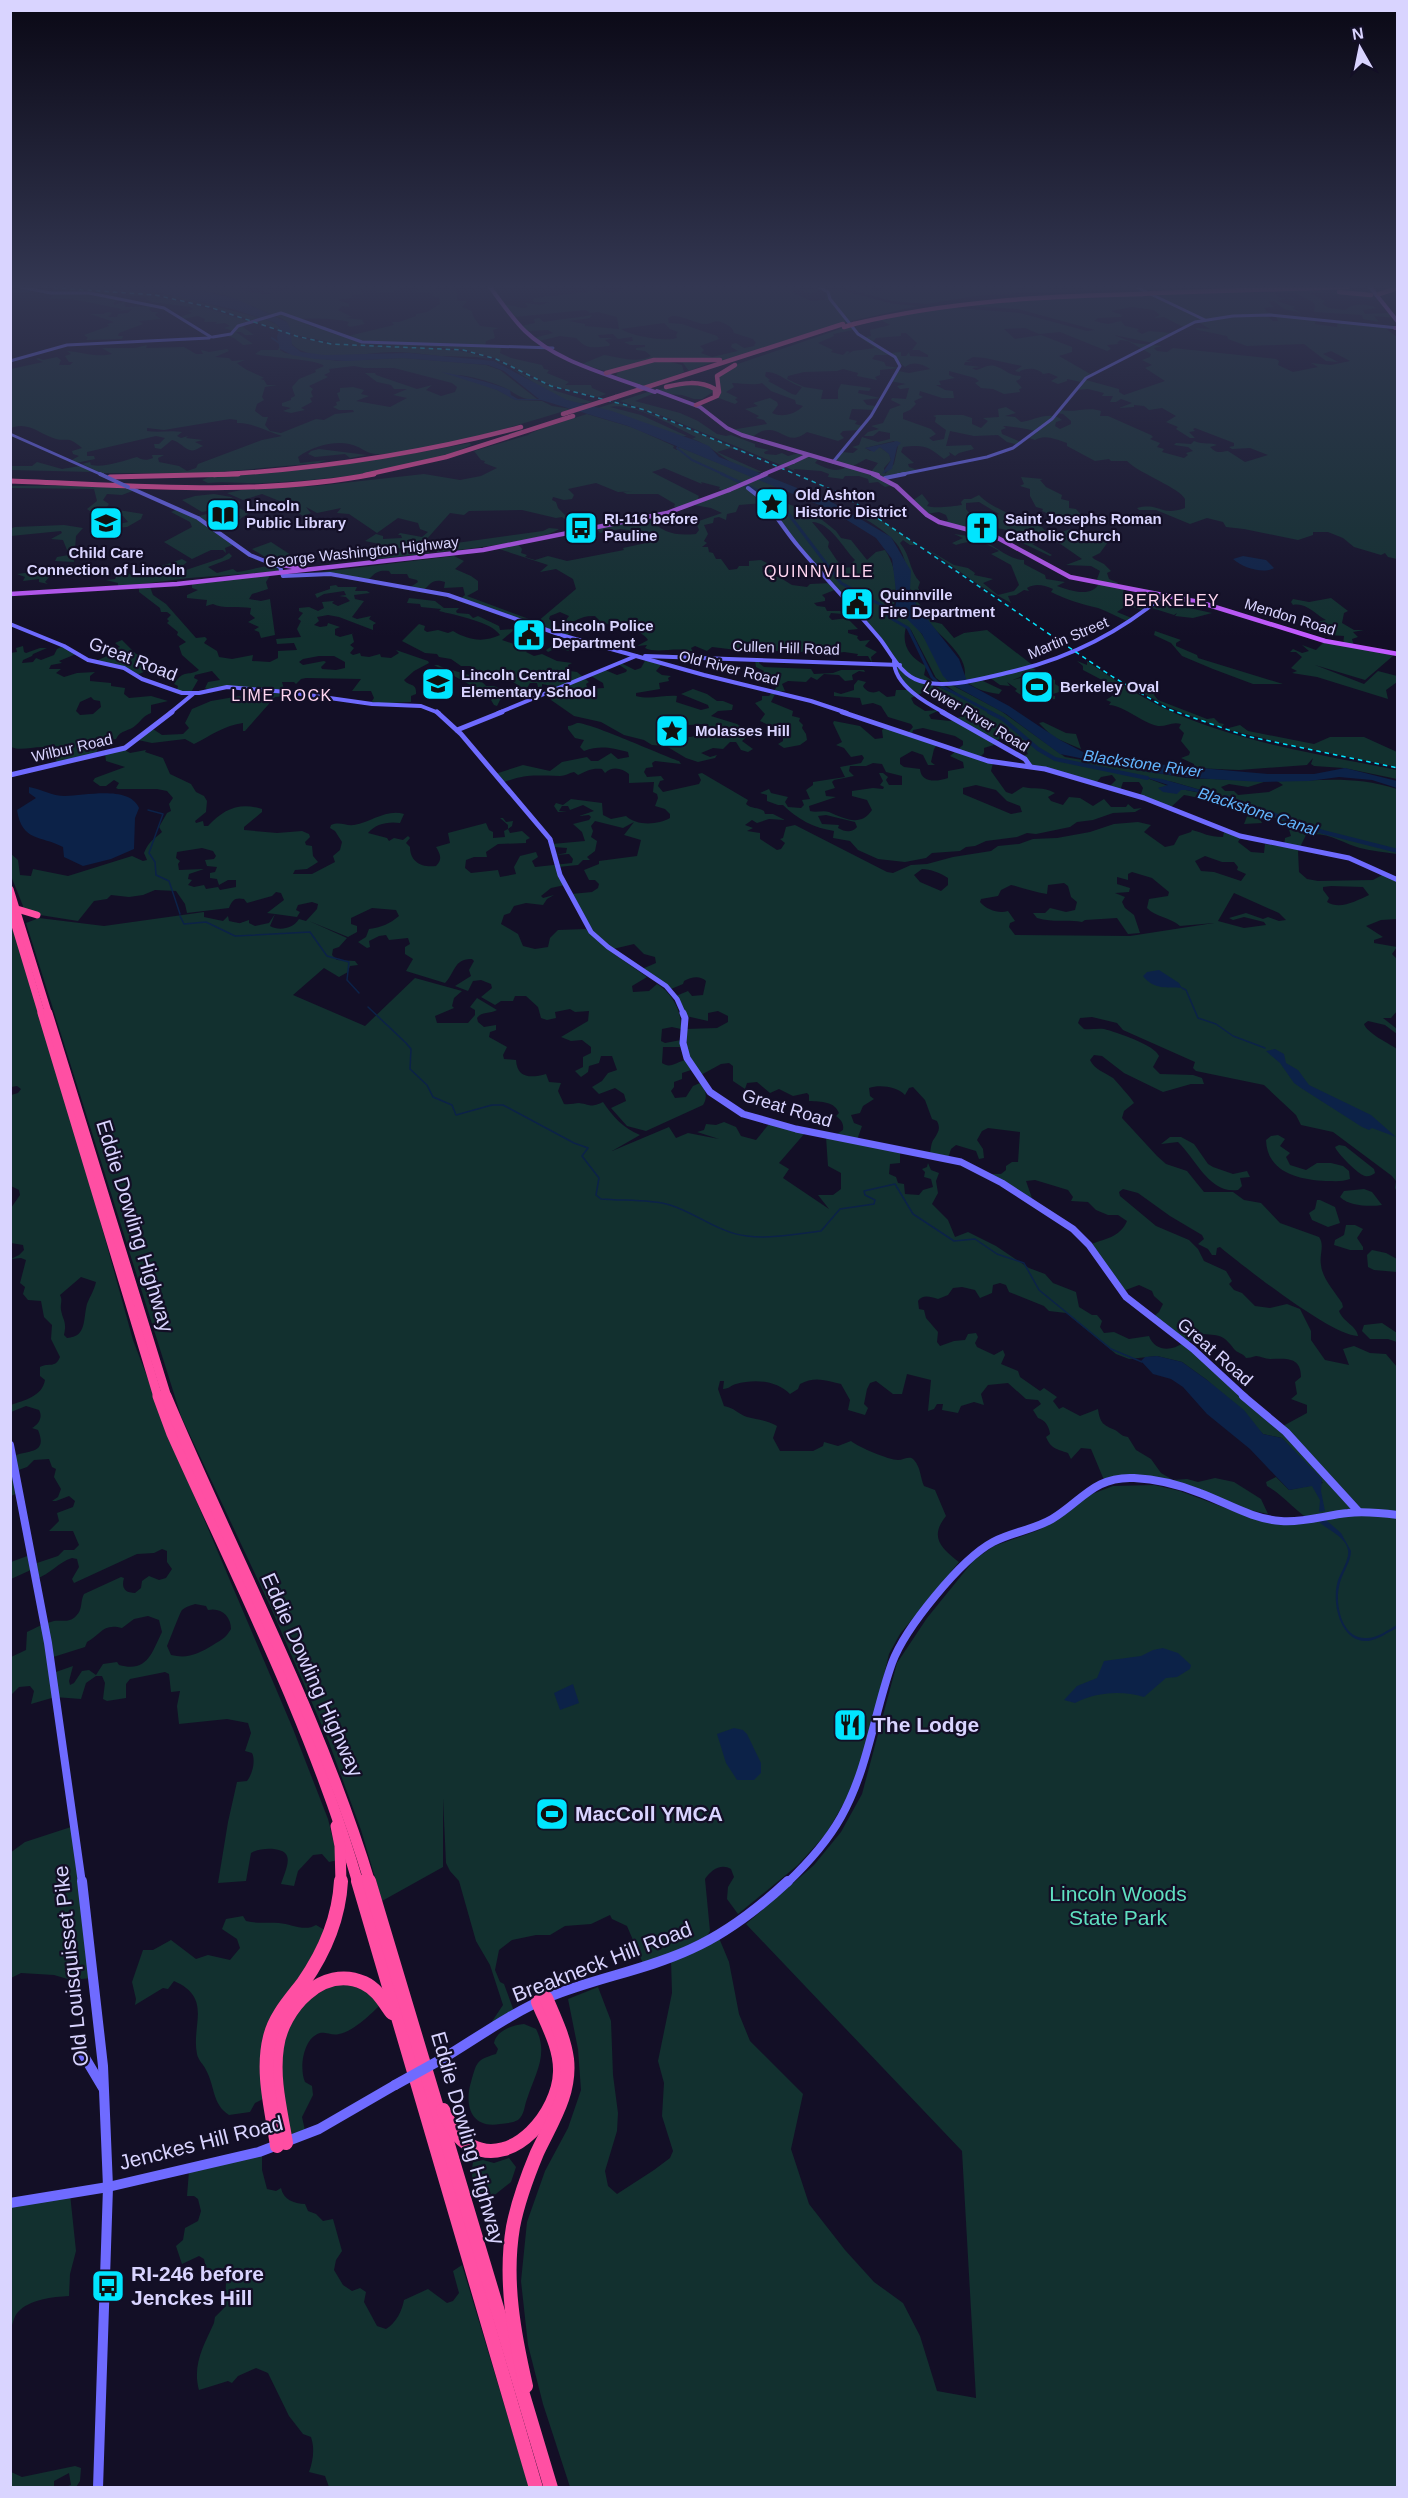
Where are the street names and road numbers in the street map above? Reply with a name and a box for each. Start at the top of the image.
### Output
street label: George Washington Highway [264,533,460,570]
street label: Mendon Road [1243,595,1338,638]
street label: Martin Street [1025,613,1111,662]
street label: Great Road [86,633,180,685]
street label: Cullen Hill Road [732,637,840,658]
street label: Old River Road [677,647,781,688]
street label: Lower River Road [920,678,1032,755]
street label: Wilbur Road [30,730,114,765]
street label: Great Road [740,1085,834,1131]
street label: Eddie Dowling Highway [92,1117,179,1335]
street label: Great Road [1173,1314,1257,1390]
street label: Eddie Dowling Highway [257,1569,368,1781]
street label: Old Louisquisset Pike [49,1864,92,2068]
street label: Breakneck Hill Road [509,1917,695,2006]
street label: Eddie Dowling Highway [427,2029,510,2248]
street label: Jenckes Hill Road [117,2111,285,2174]

